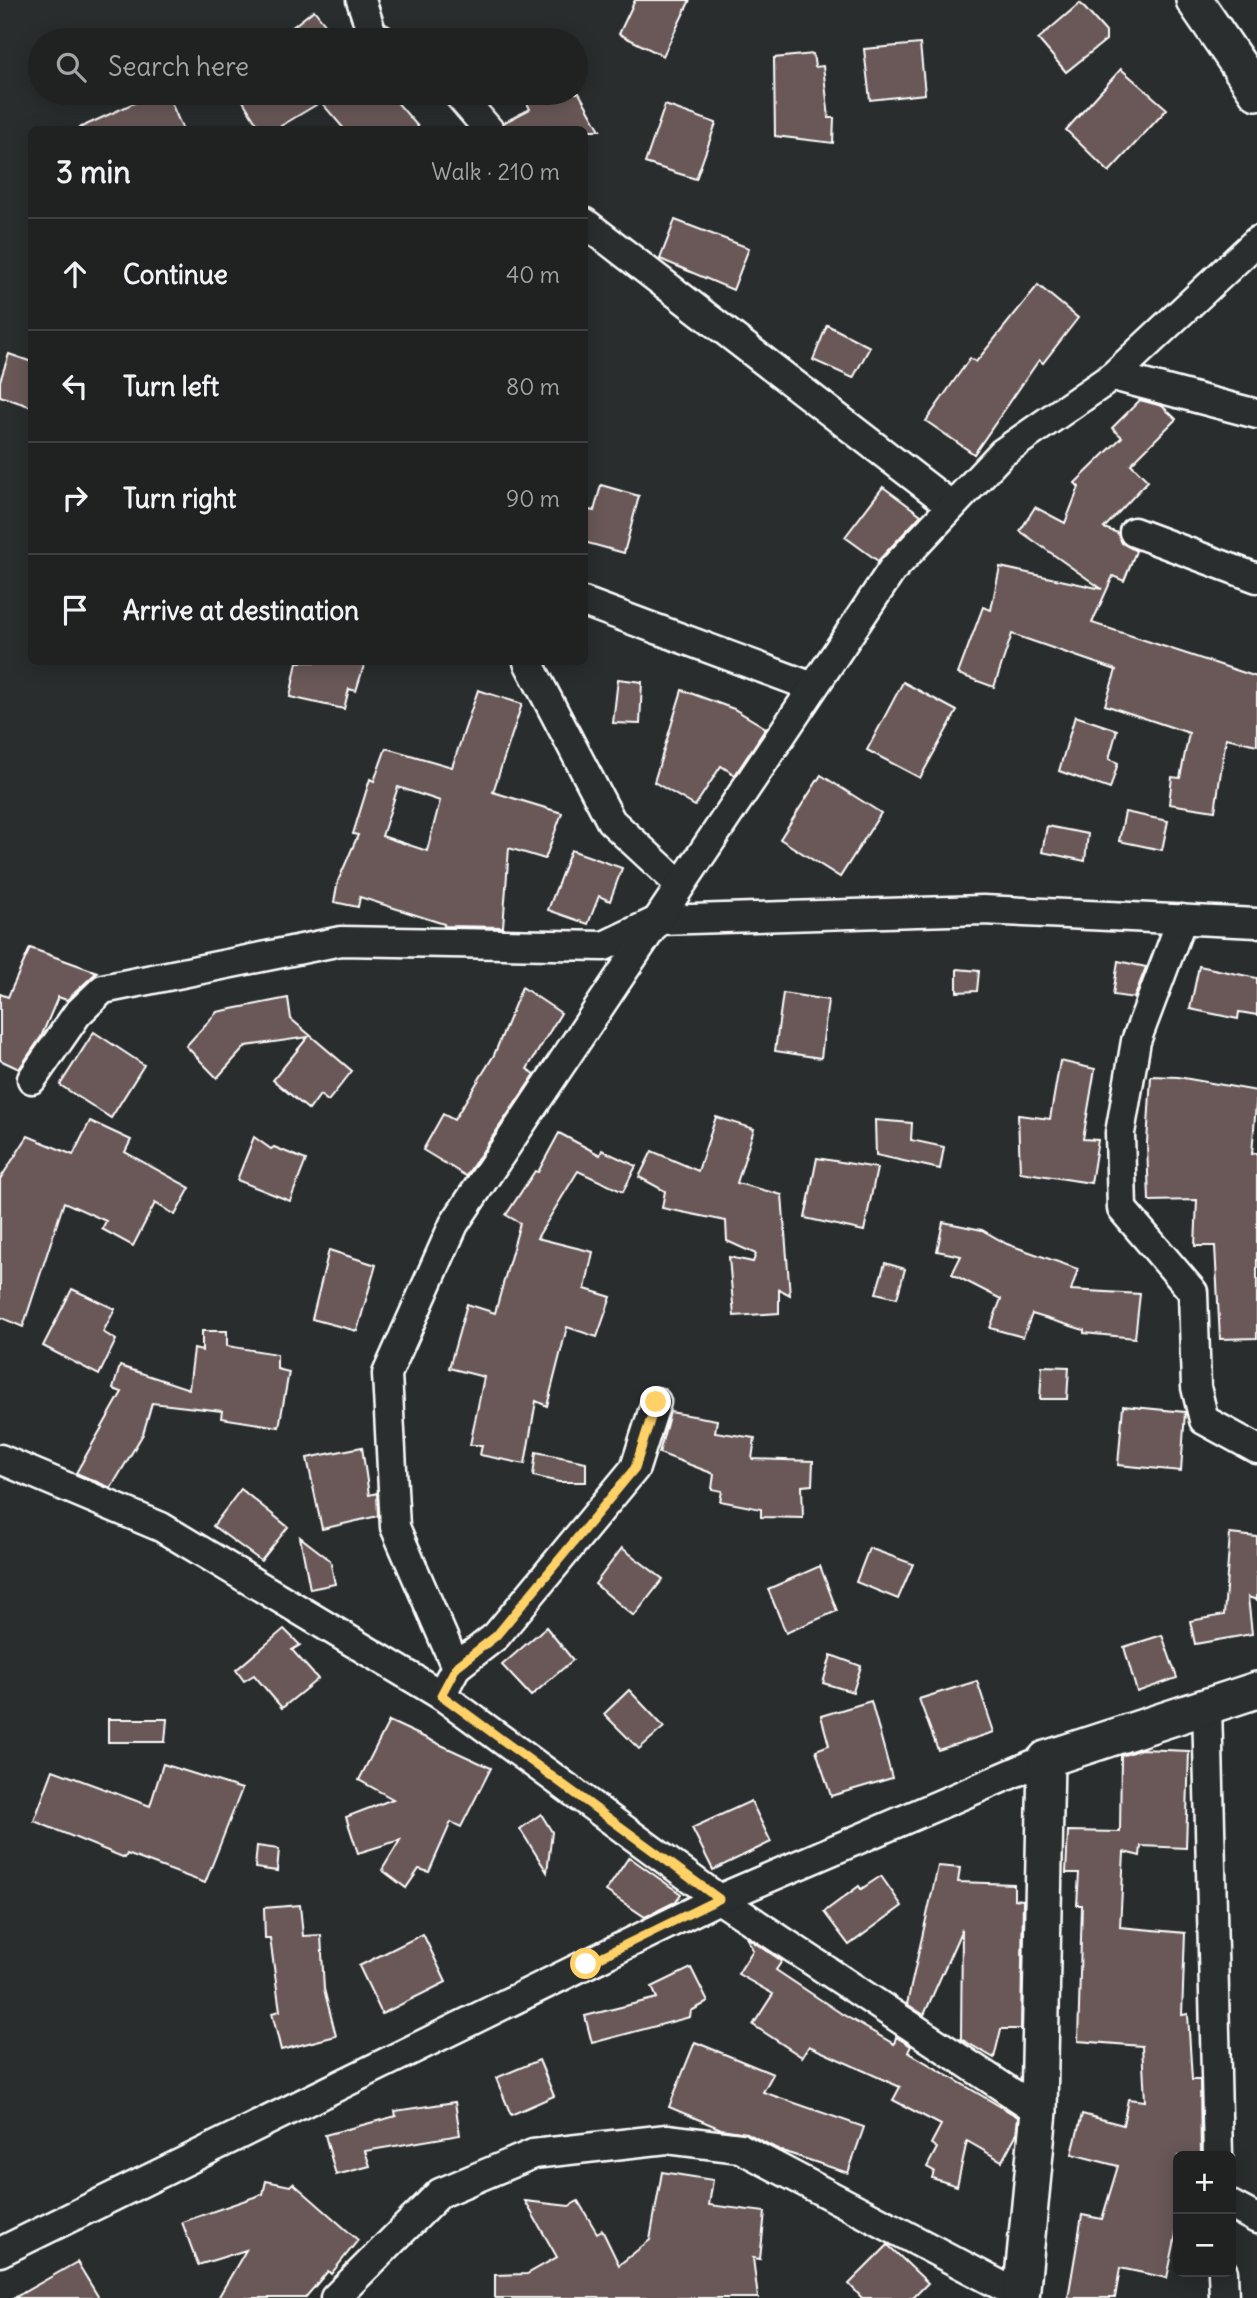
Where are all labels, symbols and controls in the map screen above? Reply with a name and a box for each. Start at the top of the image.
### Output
search box [28,28,588,105]
icon: search [52,48,90,86]
text: Search here [108,50,249,83]
text: 3 min [56,153,131,191]
text: Walk · 210 m [431,157,560,186]
icon: ahead [56,255,94,293]
text: Continue [123,258,228,291]
text: 40 m [506,260,560,289]
icon: left [56,367,94,405]
text: Turn left [123,370,219,403]
text: 80 m [506,372,560,401]
icon: right [56,479,94,517]
text: Turn right [123,482,236,515]
text: 90 m [506,484,560,513]
icon: arrive [56,591,94,629]
text: Arrive at destination [123,594,359,627]
route end [640,1386,671,1417]
route start [570,1948,601,1979]
map controls [1173,2151,1236,2277]
button: + [1173,2151,1236,2214]
button: − [1173,2214,1236,2277]

